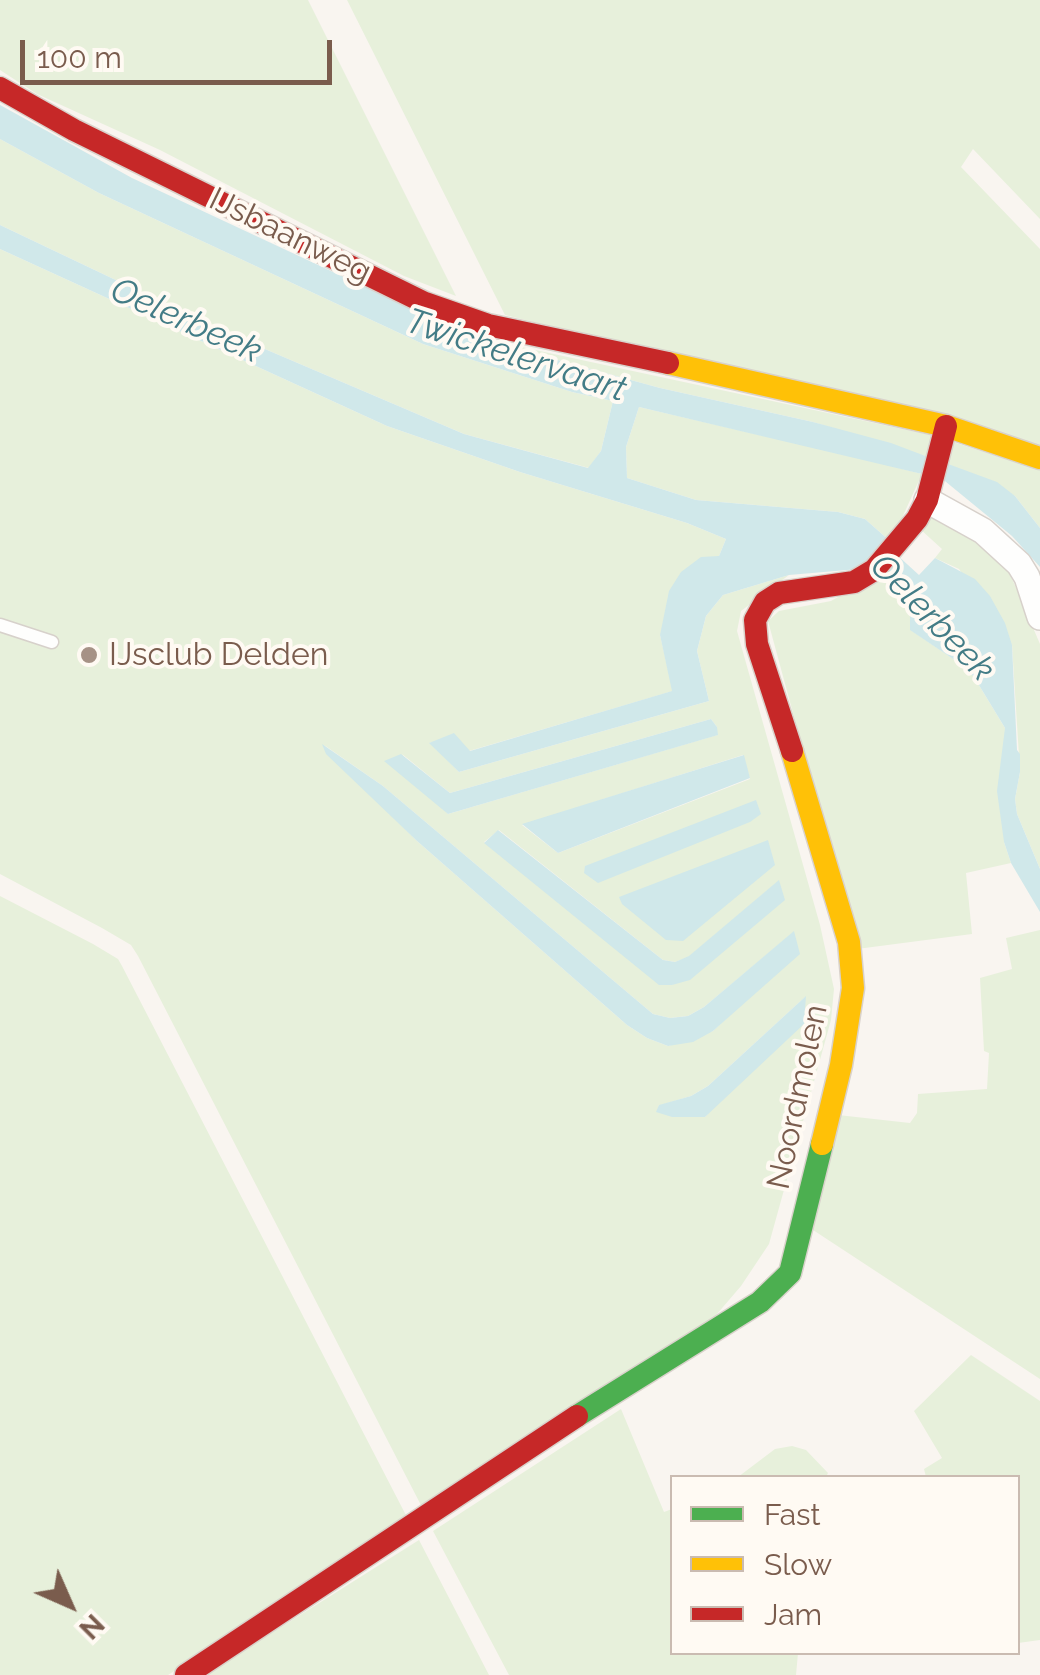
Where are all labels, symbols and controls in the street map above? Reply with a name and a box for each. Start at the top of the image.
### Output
scale bar [25,20,338,82]
text: 100 m [37,40,122,75]
street label: IJsbaanweg [203,180,377,292]
water label: Oelerbeek [104,269,268,373]
water label: Twickelervaart [400,301,632,411]
water label: Oelerbeek [861,546,1003,690]
place label: IJsclub Delden [109,636,328,674]
marker: IJsclub Delden [78,644,100,666]
street label: Noordmolen [760,1001,836,1193]
legend [670,1475,1020,1655]
text: Fast [764,1497,821,1532]
text: Slow [764,1547,832,1582]
north arrow [20,1555,120,1655]
text: Jam [764,1597,822,1632]
text: N [72,1607,111,1646]

